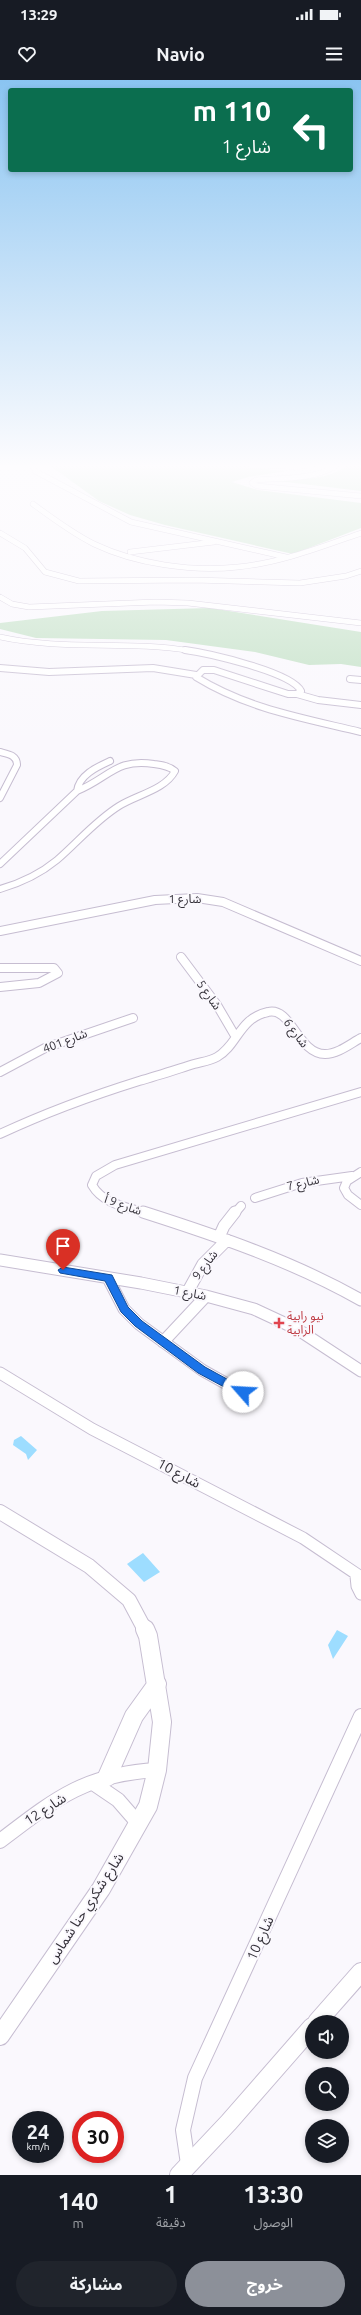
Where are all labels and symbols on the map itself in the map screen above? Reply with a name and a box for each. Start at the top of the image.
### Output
street label: شارع 1 [169,892,201,908]
street label: شارع 5 [192,978,224,1014]
street label: شارع 6 [279,1016,311,1052]
street label: شارع 401 [41,1026,90,1058]
street label: شارع 7 [285,1172,321,1195]
street label: شارع 9 أ [102,1191,144,1220]
pin [46,1229,80,1270]
street label: شارع 9 [190,1248,222,1284]
street label: شارع 1 [172,1283,207,1305]
place label: نيو رابية الرابية [287,1309,324,1337]
marker: نيو رابية الرابية [274,1318,284,1328]
position arrow [222,1371,264,1413]
street label: شارع 10 [153,1455,203,1494]
street label: شارع 12 [21,1790,70,1831]
street label: شارع شكري حنا شماس [43,1850,129,1968]
street label: شارع 10 [243,1914,279,1964]
speed limit sign: 30 [72,2111,124,2163]

